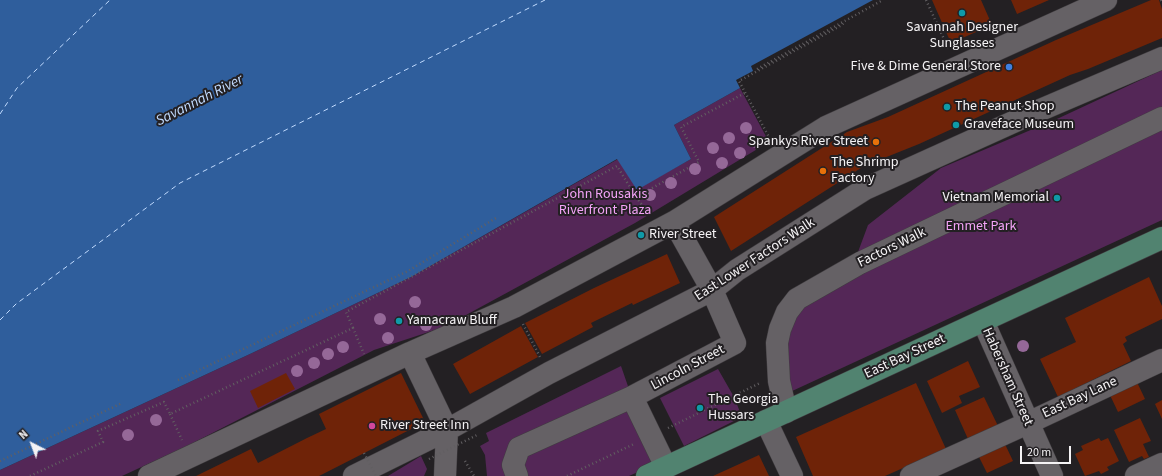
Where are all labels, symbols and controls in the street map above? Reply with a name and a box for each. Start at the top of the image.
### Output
marker: Savannah Designer Sunglasses [957,8,967,18]
place label: Savannah Designer Sunglasses [906,20,1018,52]
place label: Five & Dime General Store [851,59,1001,75]
marker: Five & Dime General Store [1004,62,1014,72]
water label: Savannah River [153,71,247,131]
place label: The Peanut Shop [955,99,1055,115]
marker: The Peanut Shop [942,102,952,112]
place label: Graveface Museum [964,117,1074,133]
marker: Graveface Museum [951,120,961,130]
place label: Spankys River Street [749,134,868,150]
marker: Spankys River Street [871,137,881,147]
place label: The Shrimp Factory [831,155,899,188]
marker: The Shrimp Factory [818,166,828,176]
park label: John Rousakis Riverfront Plaza [559,187,651,220]
place label: Vietnam Memorial [942,190,1049,206]
marker: Vietnam Memorial [1052,193,1062,203]
street label: East Lower Factors Walk [692,215,818,305]
park label: Emmet Park [945,219,1017,235]
street label: Factors Walk [855,224,929,272]
place label: River Street [649,227,717,243]
marker: River Street [636,230,646,240]
place label: Yamacraw Bluff [407,313,497,329]
marker: Yamacraw Bluff [394,316,404,326]
street label: Habersham Street [978,325,1036,429]
street label: East Bay Street [862,331,948,383]
street label: Lincoln Street [648,342,728,394]
street label: East Bay Lane [1040,373,1120,423]
place label: The Georgia Hussars [708,392,778,424]
marker: The Georgia Hussars [695,403,705,413]
place label: River Street Inn [380,418,469,434]
marker: River Street Inn [367,421,377,431]
north arrow [12,424,52,464]
text: N [16,427,31,443]
scale bar [1022,438,1073,464]
text: 20 m [1027,444,1051,461]

